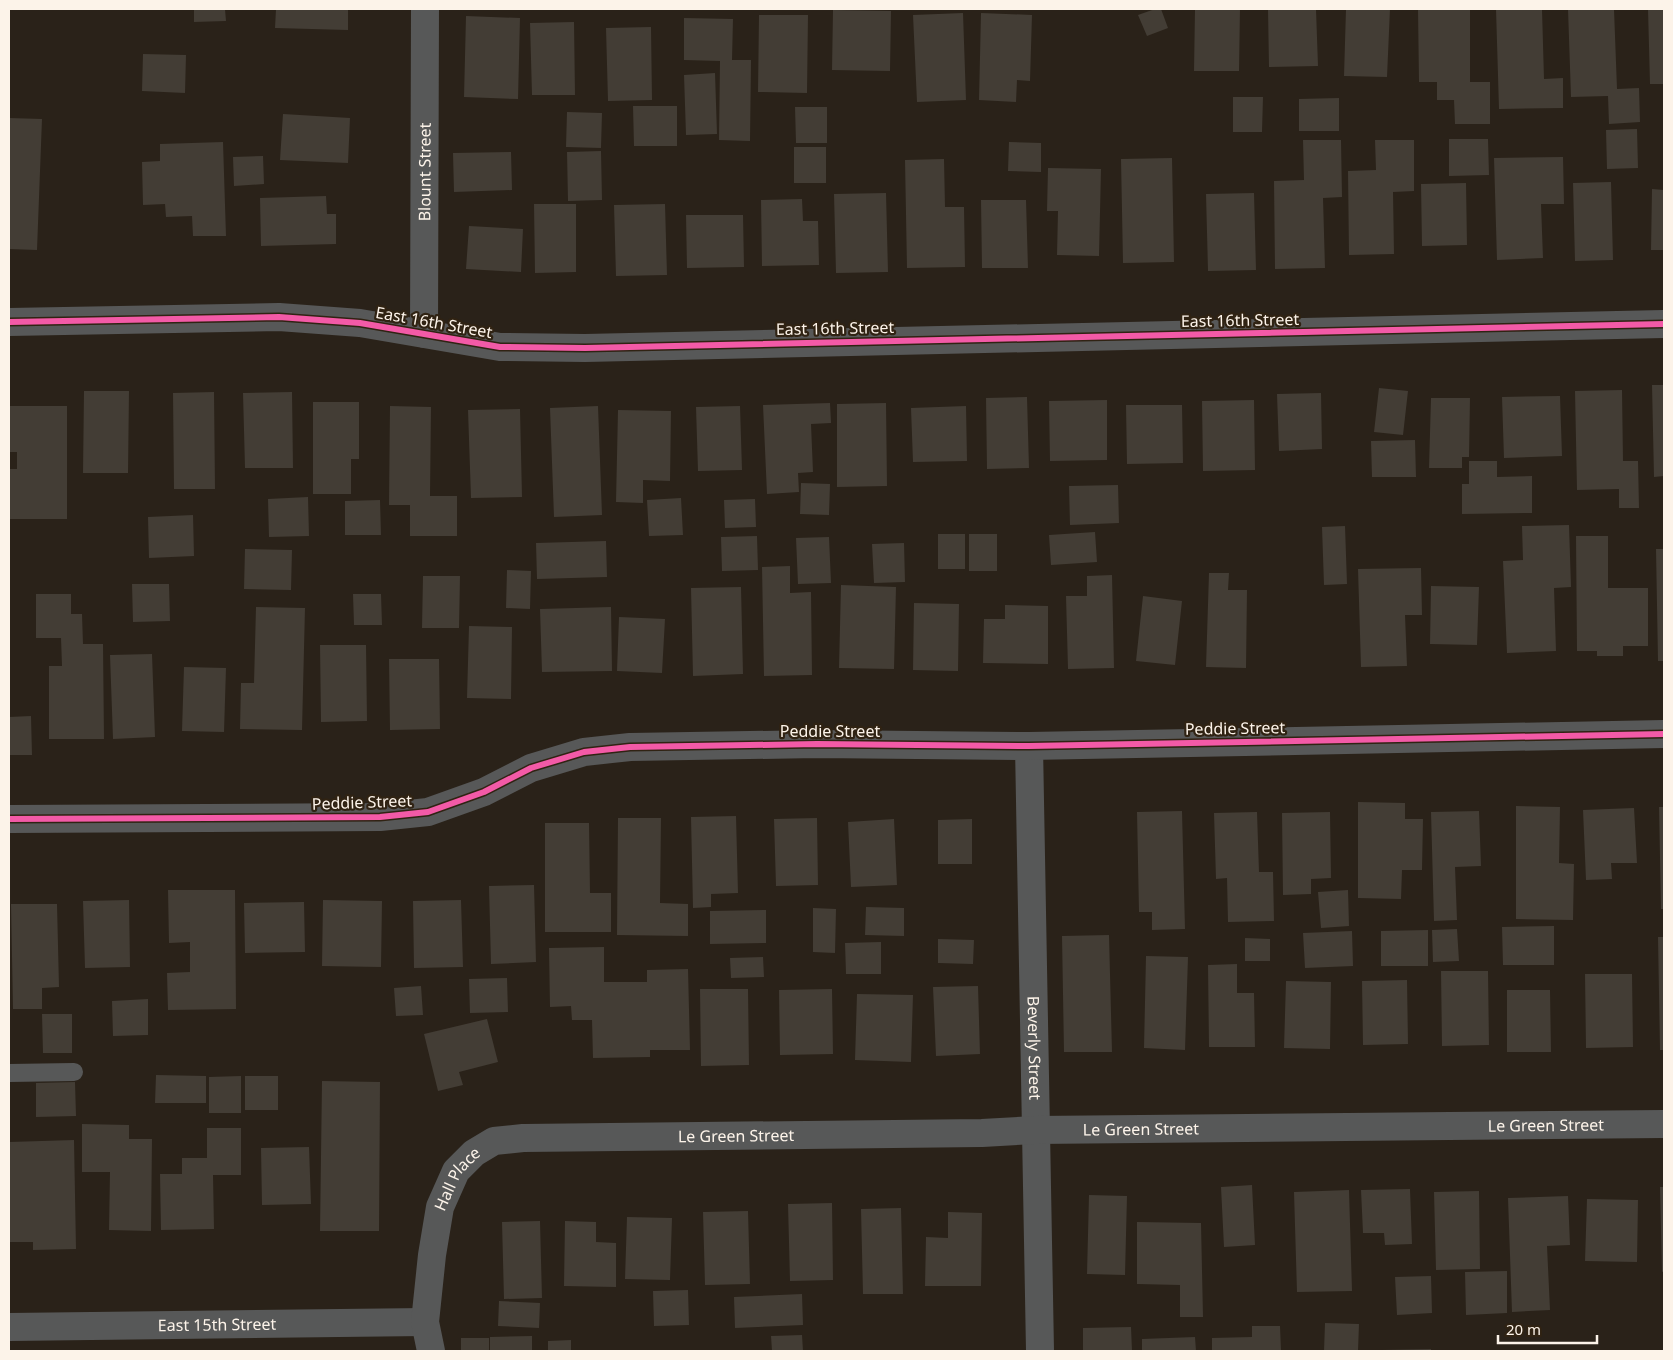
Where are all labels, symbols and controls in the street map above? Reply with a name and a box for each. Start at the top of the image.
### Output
street label: Blount Street [413,122,436,221]
street label: East 16th Street [374,301,494,343]
street label: East 16th Street [1181,308,1300,332]
street label: East 16th Street [776,316,895,340]
street label: Peddie Street [1185,716,1286,740]
street label: Peddie Street [780,720,880,742]
street label: Peddie Street [311,789,413,815]
street label: Beverly Street [1023,996,1046,1100]
street label: Le Green Street [1488,1114,1604,1137]
street label: Le Green Street [1083,1117,1199,1141]
street label: Le Green Street [678,1124,795,1147]
street label: Hall Place [429,1141,484,1214]
scale bar [1498,1312,1597,1344]
street label: East 15th Street [158,1313,277,1336]
text: 20 m [1506,1319,1541,1339]

